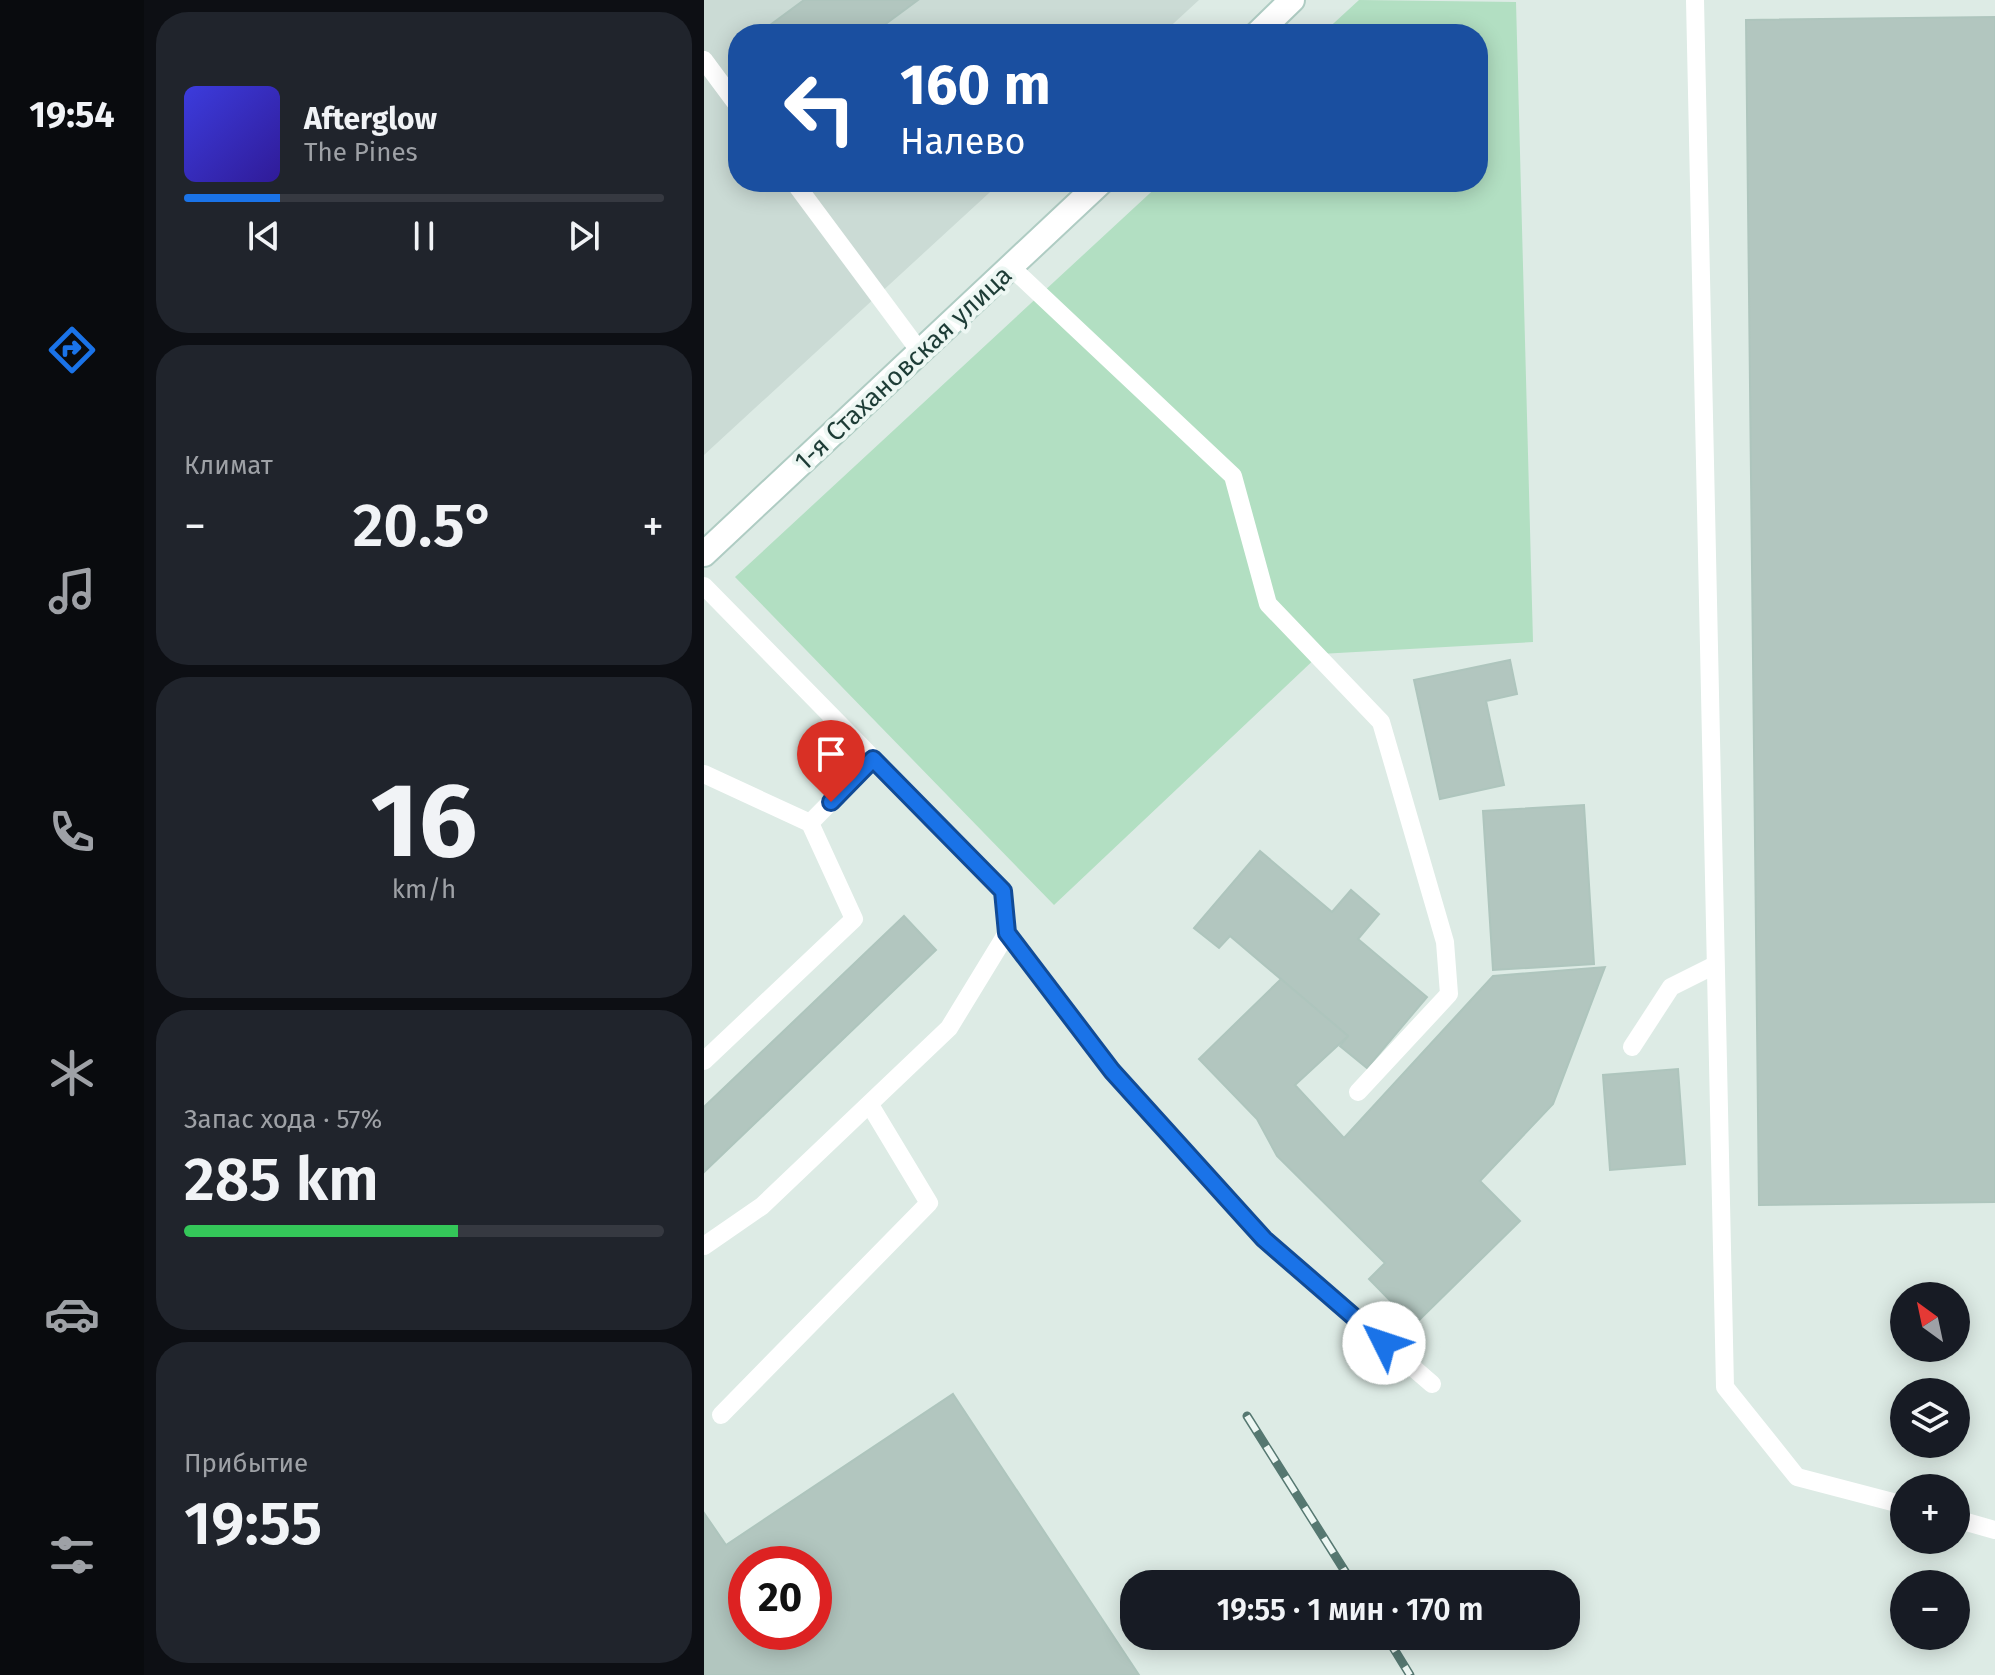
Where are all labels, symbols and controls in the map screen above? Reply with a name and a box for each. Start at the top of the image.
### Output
text: 160 m [900,52,1051,119]
icon: left [768,56,872,160]
text: 19:54 [29,93,115,137]
text: Afterglow [304,101,437,137]
text: Налево [900,120,1026,164]
text: The Pines [304,137,418,168]
icon: previous [242,214,286,258]
icon: pause [402,214,446,258]
icon: next [562,214,606,258]
street label: 1-я Стахановская улица [788,260,1018,477]
icon: directions [44,322,100,378]
text: Климат [184,450,273,481]
text: 20.5° [353,490,495,562]
text: − [184,500,206,553]
text: + [642,500,664,553]
icon: music [44,563,100,619]
pin [797,720,865,802]
icon: arrive [809,732,853,776]
text: 16 [371,759,477,884]
icon: phone [44,804,100,860]
text: km/h [392,874,456,905]
icon: climate [44,1045,100,1101]
text: Запас хода · 57% [184,1104,382,1135]
text: 285 km [184,1144,379,1216]
north arrow [1890,1282,1970,1362]
map controls [1890,1282,1970,1650]
icon: car [44,1286,100,1342]
position arrow [1342,1301,1426,1385]
button: layers [1890,1378,1970,1458]
text: Прибытие [184,1448,308,1479]
button: + [1890,1474,1970,1554]
text: 19:55 [184,1488,322,1560]
icon: filters [44,1527,100,1583]
speed limit sign: 20 [728,1546,832,1650]
button: − [1890,1570,1970,1650]
text: 19:55 · 1 мин · 170 m [1217,1592,1483,1628]

